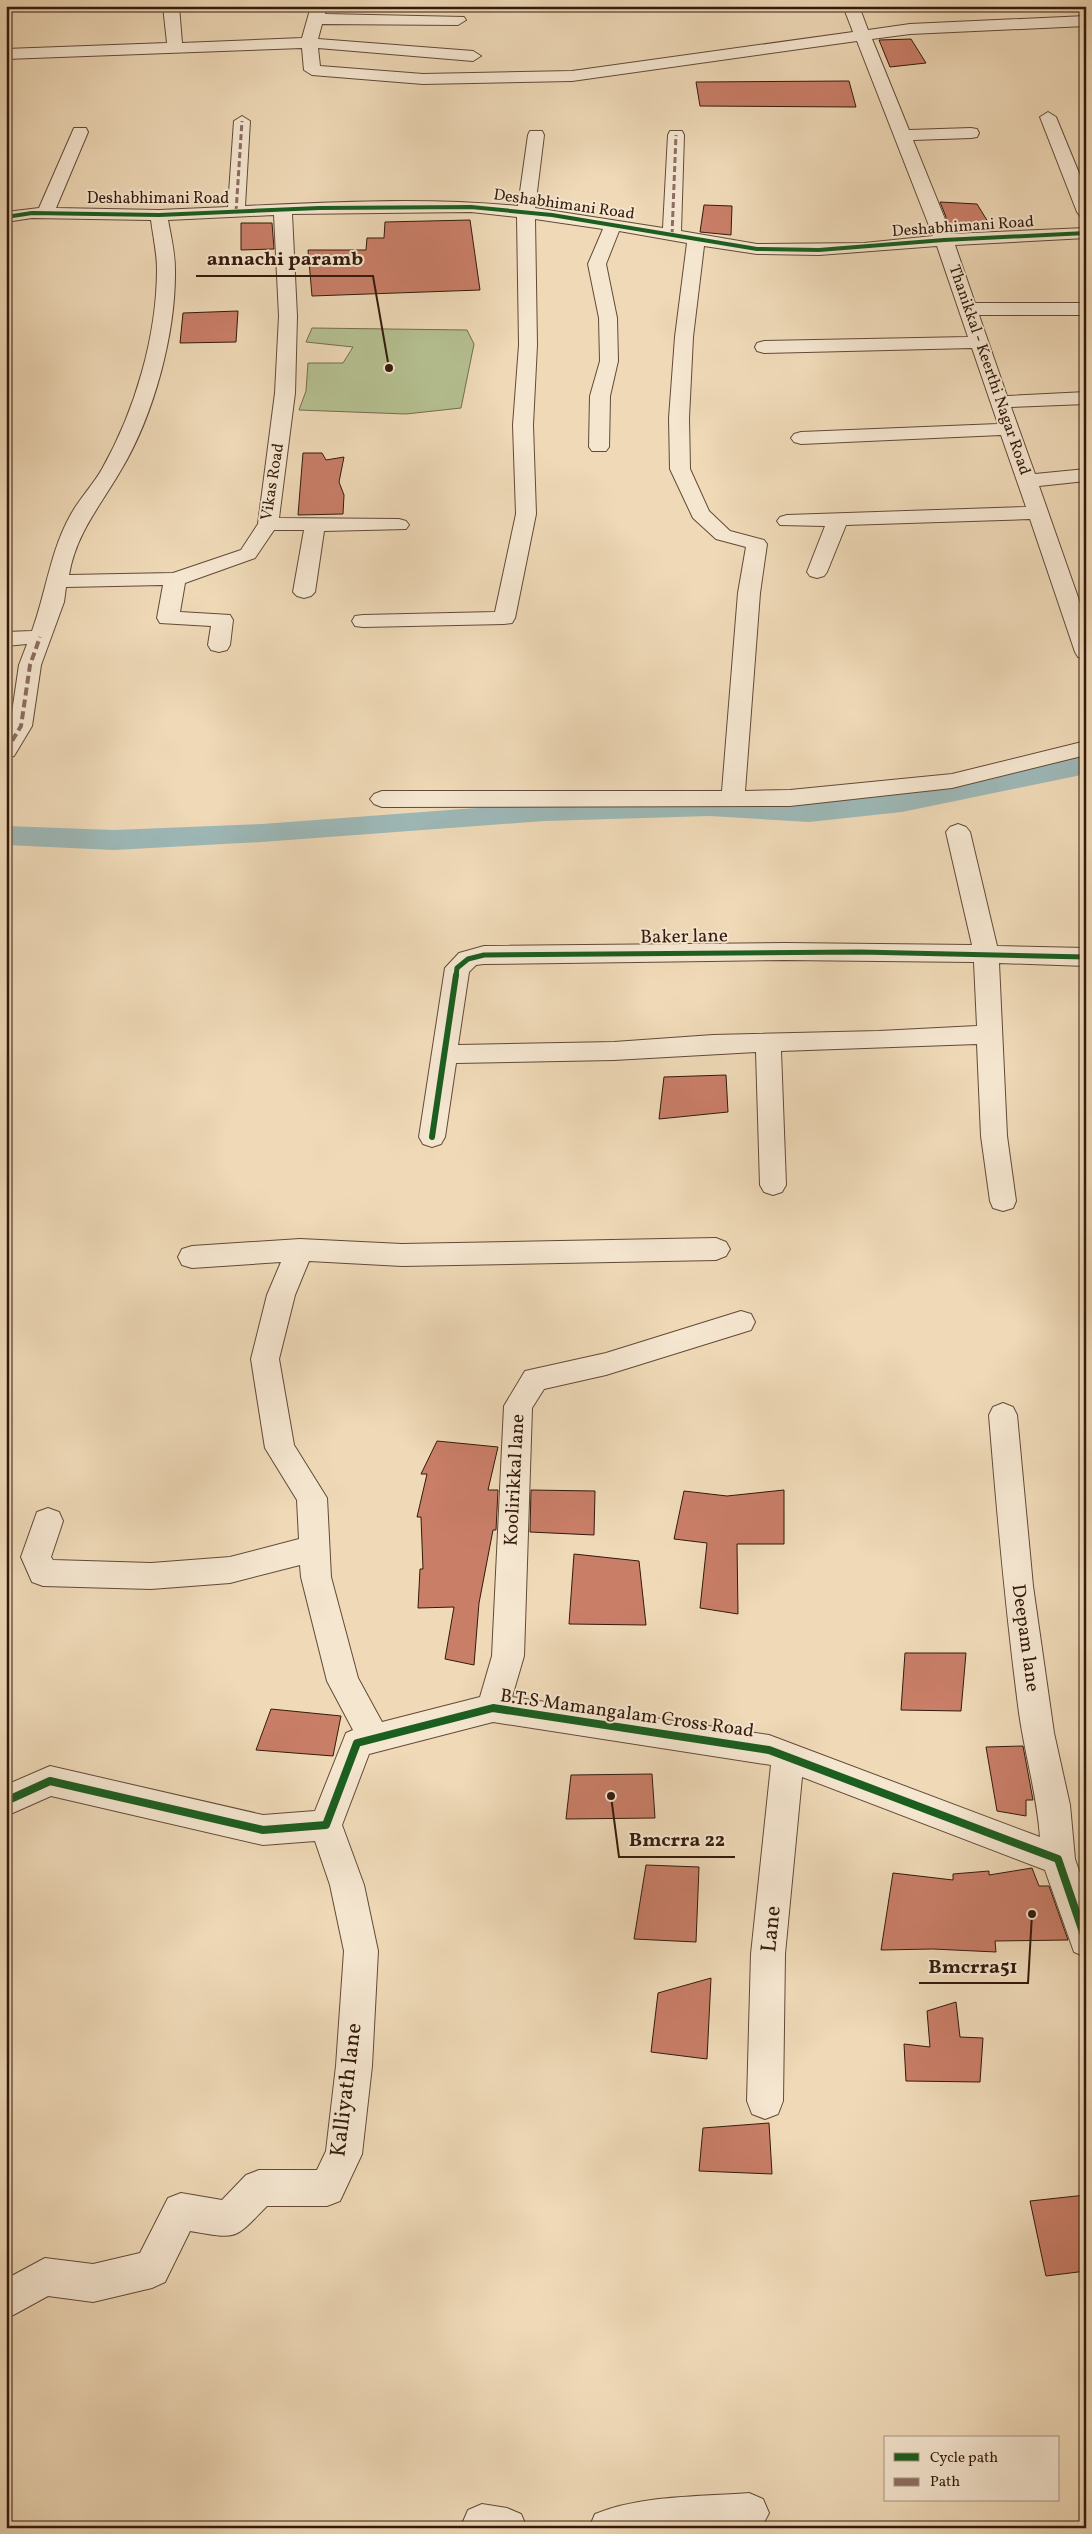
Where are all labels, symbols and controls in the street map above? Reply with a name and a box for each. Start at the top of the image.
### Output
street label: Deshabhimani Road [492,184,636,226]
street label: Deshabhimani Road [87,188,229,210]
street label: Deshabhimani Road [891,211,1035,243]
callout: annachi paramb [196,241,373,276]
text: annachi paramb [207,246,363,274]
street label: Thanikkal - Keerthi Nagar Road [943,262,1035,478]
street label: Vikas Road [256,442,290,522]
street label: Baker lane [640,923,728,951]
street label: Koolirikkal lane [499,1413,531,1547]
street label: Deepam lane [1005,1583,1045,1693]
street label: B.T.S Mamangalam Cross Road [498,1683,756,1745]
callout: Bmcrra 22 [619,1822,735,1857]
text: Bmcrra 22 [629,1827,725,1855]
street label: Lane [754,1904,790,1954]
callout: Bmcrra51 [919,1948,1028,1983]
text: Bmcrra51 [928,1954,1018,1982]
street label: Kalliyath lane [323,2021,371,2159]
legend [884,2436,1060,2502]
text: Cycle path [930,2448,998,2469]
text: Path [930,2472,960,2493]

